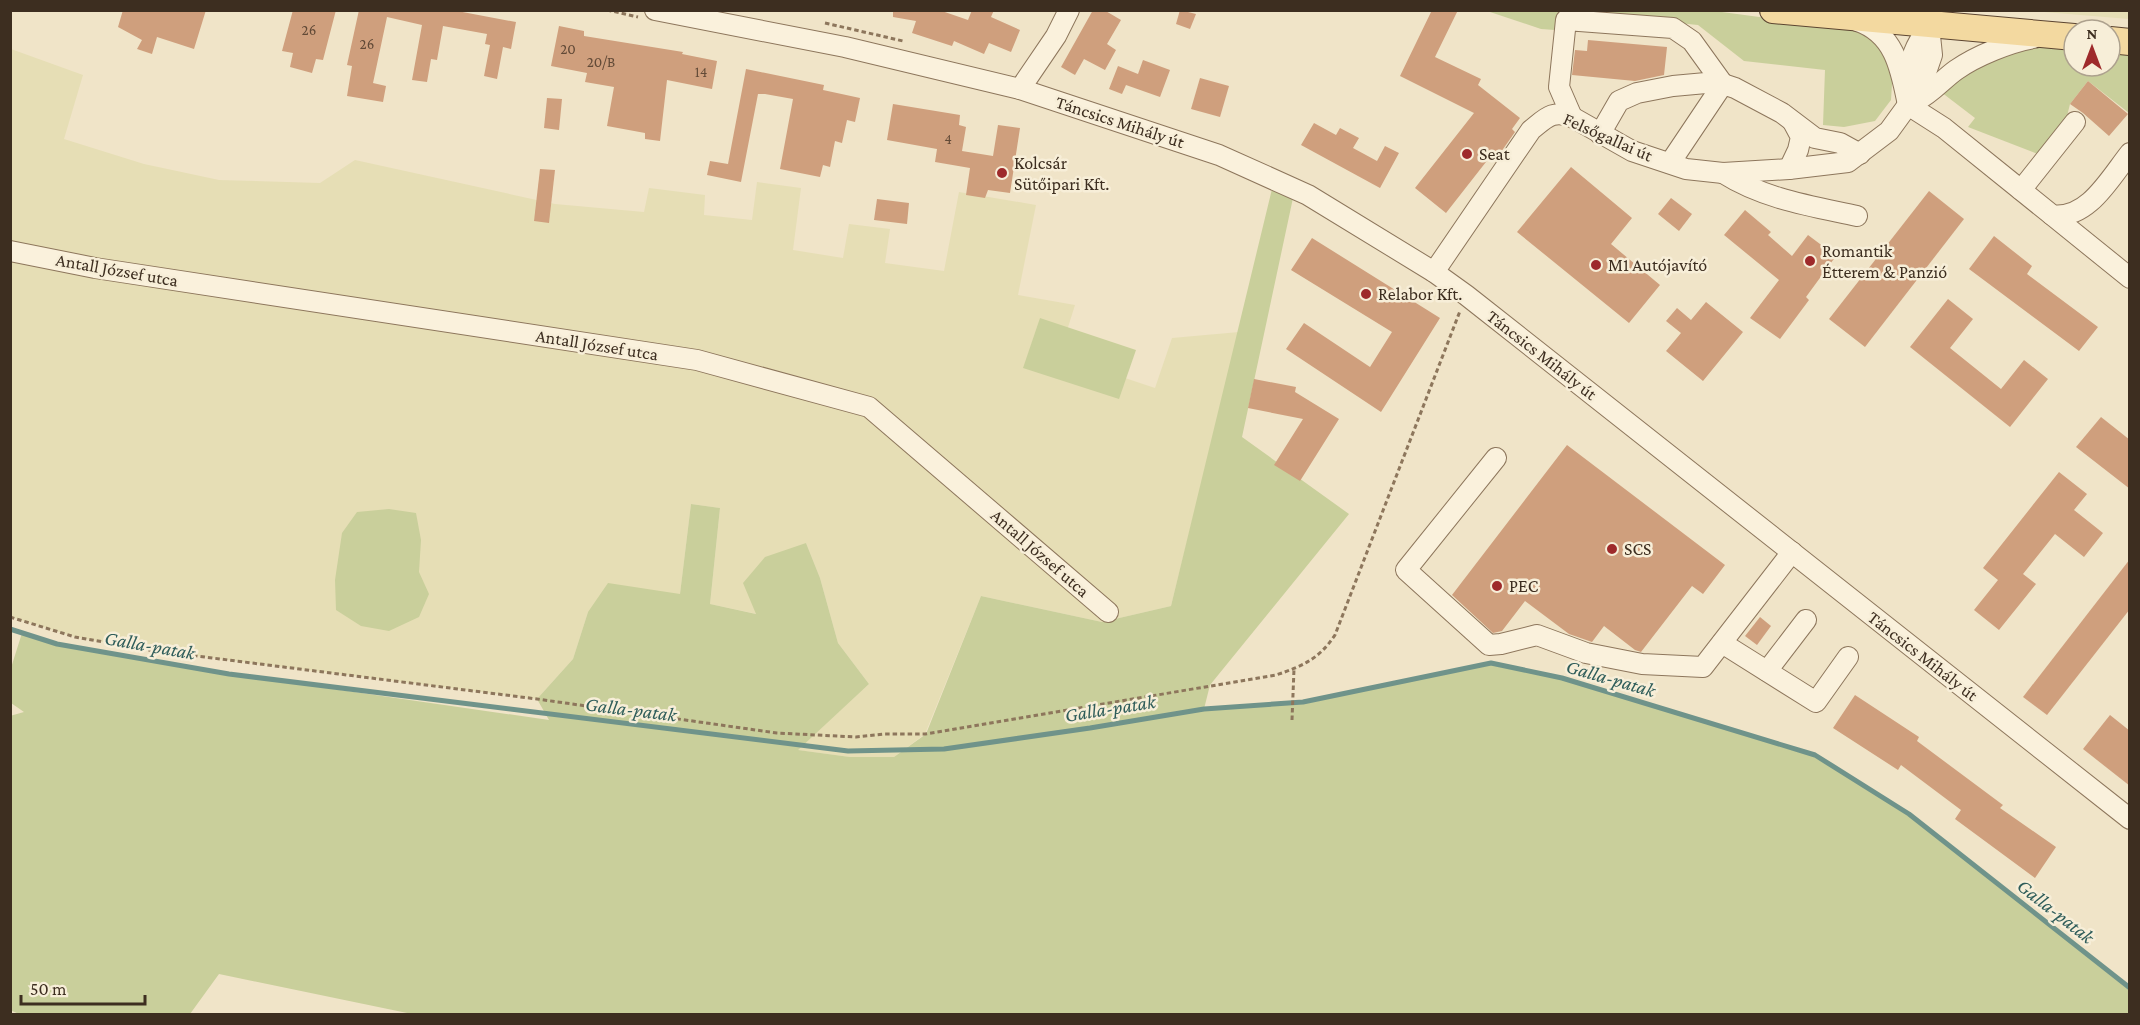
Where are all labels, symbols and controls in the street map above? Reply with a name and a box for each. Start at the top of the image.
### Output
north arrow [2062,18,2122,78]
house number: 26 [302,22,316,38]
text: N [2087,25,2098,42]
house number: 26 [360,36,374,52]
house number: 20 [560,41,576,57]
house number: 20/B [587,54,615,70]
house number: 14 [695,64,707,80]
street label: Táncsics Mihály út [1053,92,1188,153]
street label: Felsőgallai út [1560,108,1657,166]
house number: 4 [944,131,952,147]
place label: Seat [1479,144,1511,164]
marker: Seat [1460,147,1474,161]
place label: Kolcsár Sütőipari Kft. [1014,153,1109,194]
marker: Kolcsár Sütőipari Kft. [995,166,1009,180]
place label: Romantik Étterem & Panzió [1822,241,1947,282]
street label: Antall József utca [54,249,180,291]
marker: Romantik Étterem & Panzió [1803,254,1817,268]
place label: M1 Autójavító [1608,255,1707,276]
marker: M1 Autójavító [1589,258,1603,272]
place label: Relabor Kft. [1378,284,1462,304]
marker: Relabor Kft. [1359,287,1373,301]
street label: Táncsics Mihály út [1483,306,1602,405]
street label: Antall József utca [534,325,660,365]
street label: Antall József utca [987,505,1093,601]
place label: SCS [1624,539,1651,559]
marker: SCS [1605,542,1619,556]
place label: PEC [1509,576,1539,596]
marker: PEC [1490,579,1504,593]
street label: Táncsics Mihály út [1864,607,1983,706]
water label: Galla-patak [103,626,198,665]
water label: Galla-patak [1564,655,1659,702]
water label: Galla-patak [1063,690,1158,727]
water label: Galla-patak [584,693,679,727]
water label: Galla-patak [2013,874,2100,949]
scale bar [21,968,146,1006]
text: 50 m [30,979,67,999]

